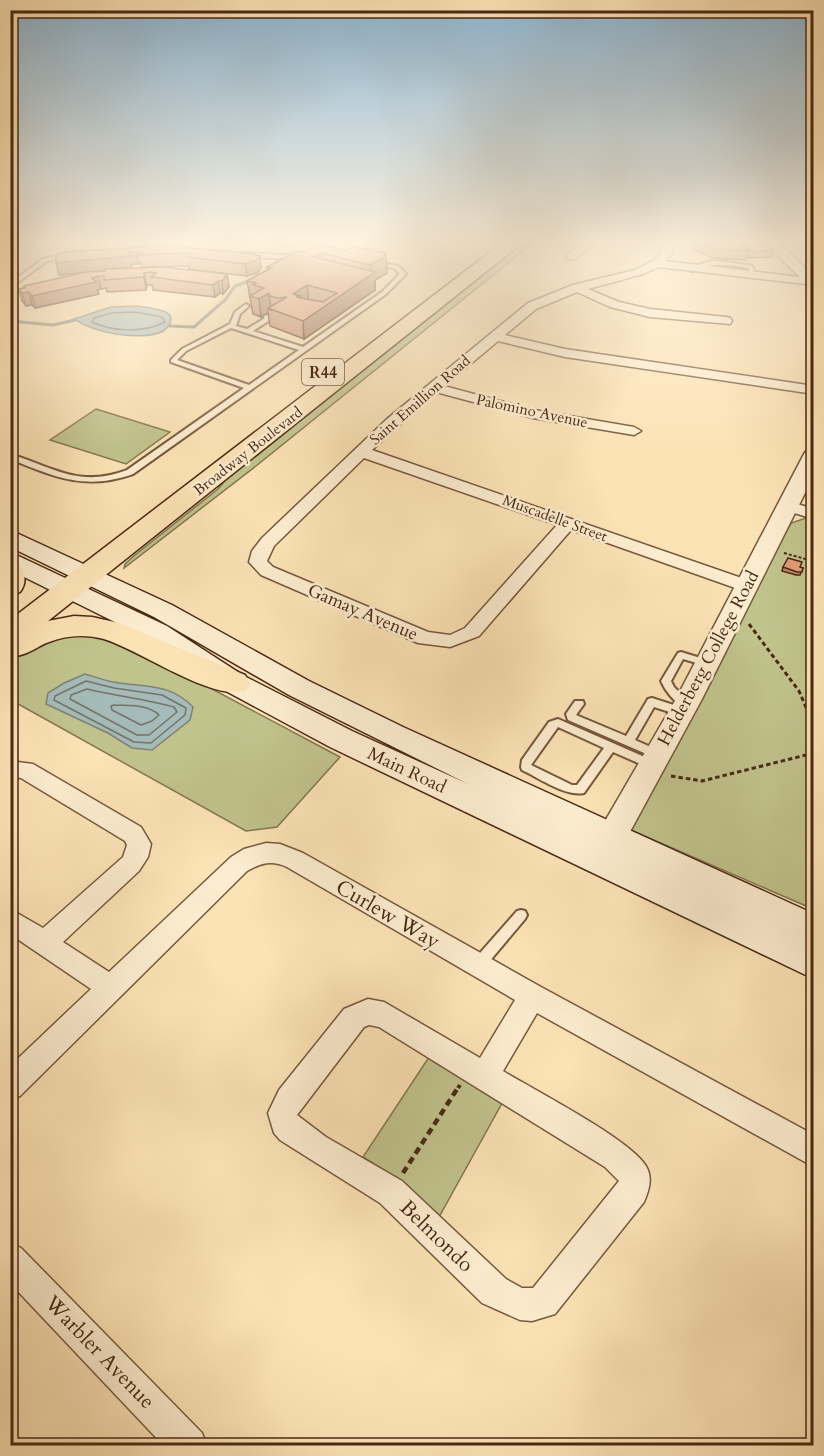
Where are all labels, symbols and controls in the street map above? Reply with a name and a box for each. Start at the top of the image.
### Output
street label: Saint Emillion Road [365,351,475,449]
road number: R44 [302,359,344,385]
street label: Palomino Avenue [474,389,590,433]
street label: Broadway Boulevard [189,402,307,500]
street label: Muscadelle Street [500,490,610,546]
street label: Helderberg College Road [652,566,765,750]
street label: Gamay Avenue [304,578,422,647]
street label: Main Road [363,741,451,800]
street label: Curlew Way [330,873,445,956]
street label: Belmondo [393,1194,480,1279]
street label: Warbler Avenue [37,1289,161,1415]

